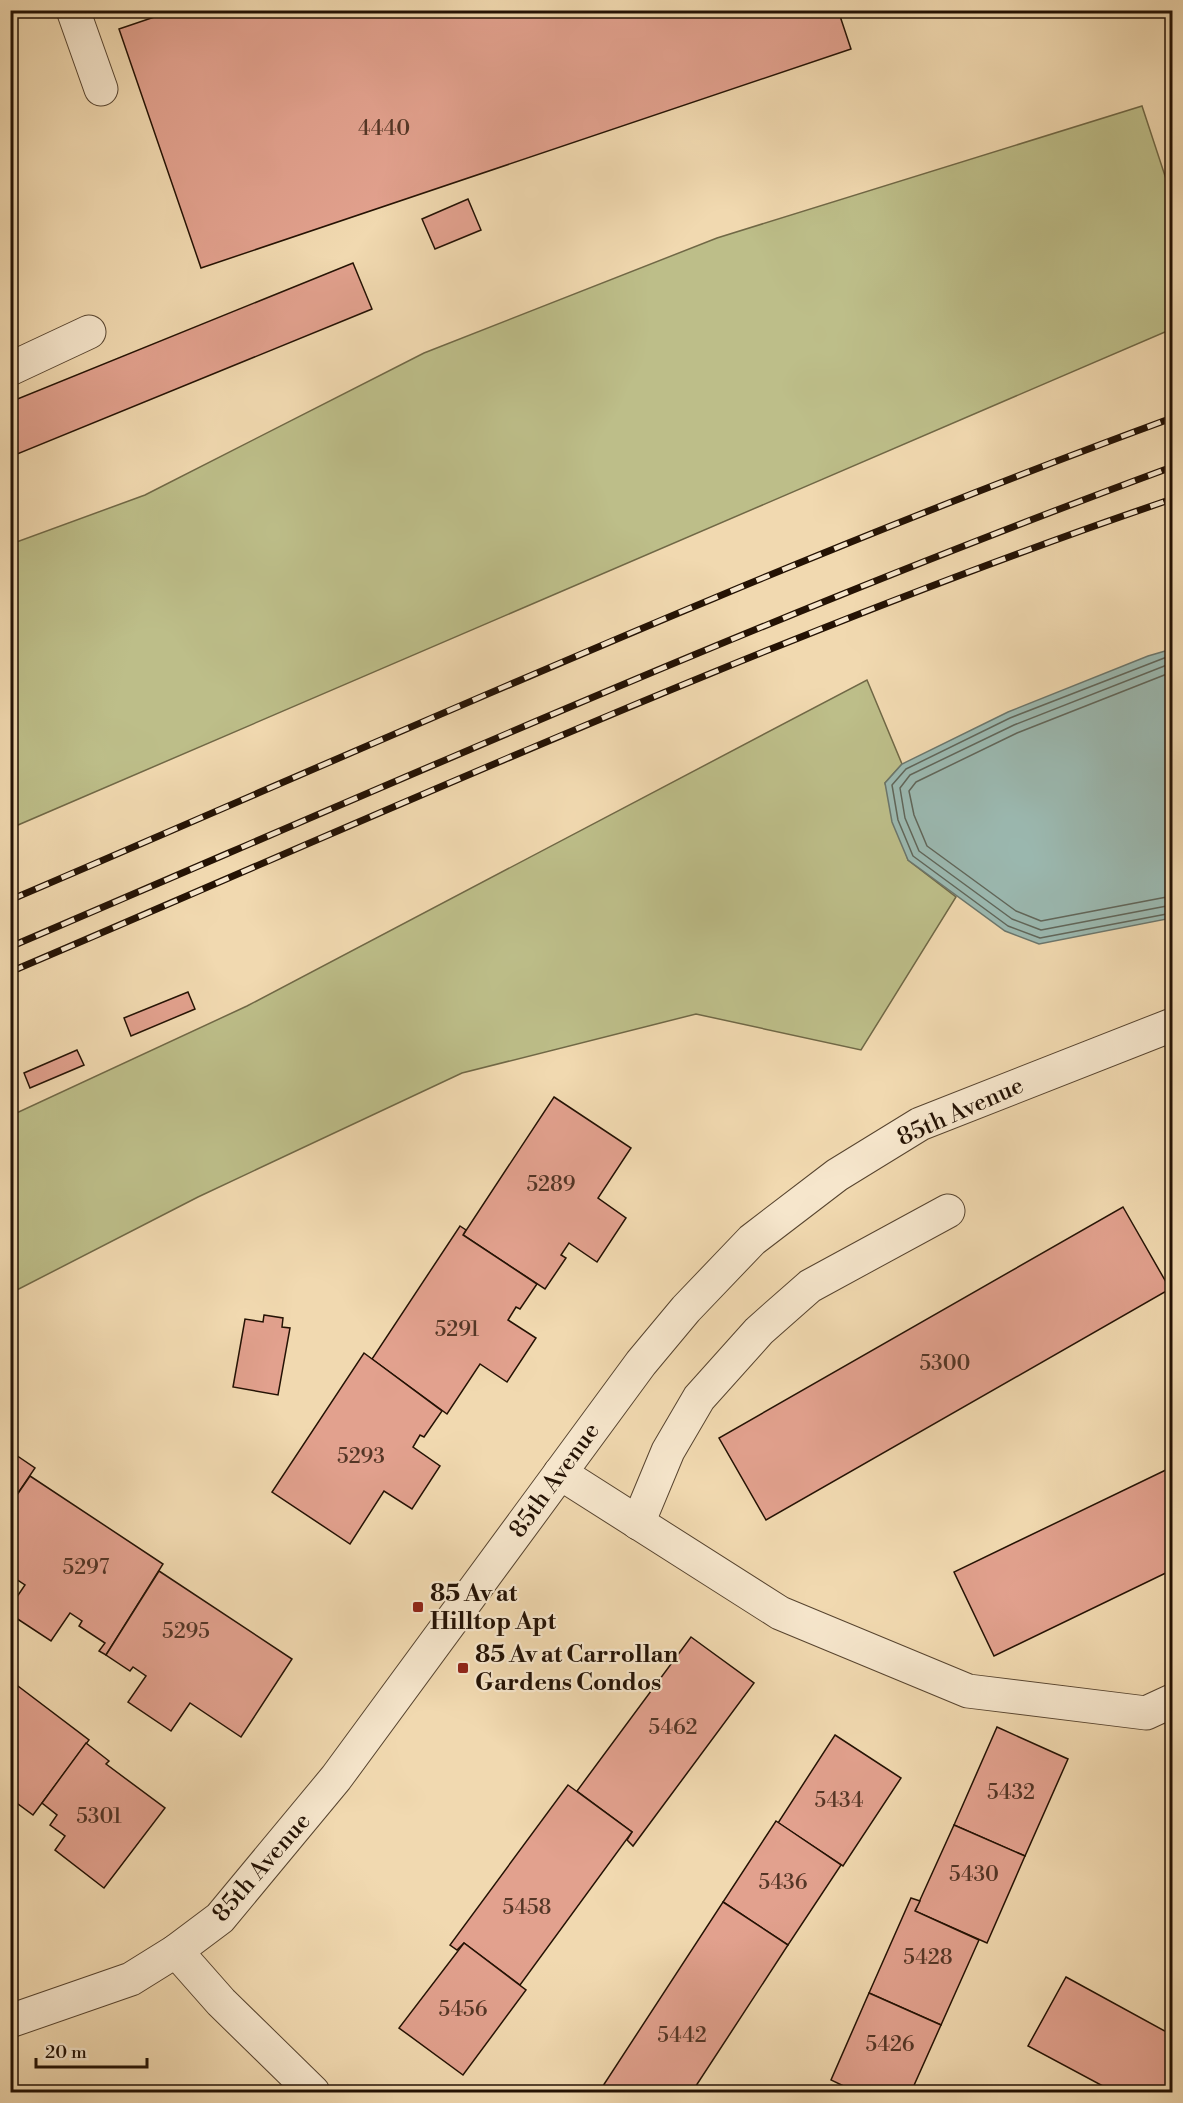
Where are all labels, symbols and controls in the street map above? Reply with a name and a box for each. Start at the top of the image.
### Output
house number: 4440 [358,116,410,142]
street label: 85th Avenue [893,1071,1028,1153]
house number: 5289 [526,1172,576,1198]
house number: 5291 [435,1317,479,1343]
house number: 5300 [919,1351,971,1377]
street label: 85th Avenue [503,1417,607,1544]
house number: 5293 [337,1444,385,1470]
house number: 5297 [63,1555,110,1581]
place label: 85 Av at Hilltop Apt [430,1579,556,1637]
marker: 85 Av at Hilltop Apt [411,1600,425,1614]
house number: 5295 [162,1619,210,1645]
place label: 85 Av at Carrollan Gardens Condos [475,1640,679,1698]
marker: 85 Av at Carrollan Gardens Condos [456,1661,470,1675]
house number: 5462 [648,1715,698,1741]
house number: 5432 [987,1780,1035,1806]
house number: 5434 [815,1788,863,1814]
house number: 5301 [76,1804,122,1830]
street label: 85th Avenue [206,1807,317,1928]
house number: 5430 [949,1862,999,1888]
house number: 5436 [759,1870,808,1896]
house number: 5458 [503,1895,551,1921]
house number: 5428 [903,1945,953,1971]
house number: 5456 [439,1997,488,2023]
house number: 5442 [657,2023,707,2049]
scale bar [36,2031,147,2069]
house number: 5426 [865,2032,915,2058]
text: 20 m [45,2041,87,2064]

